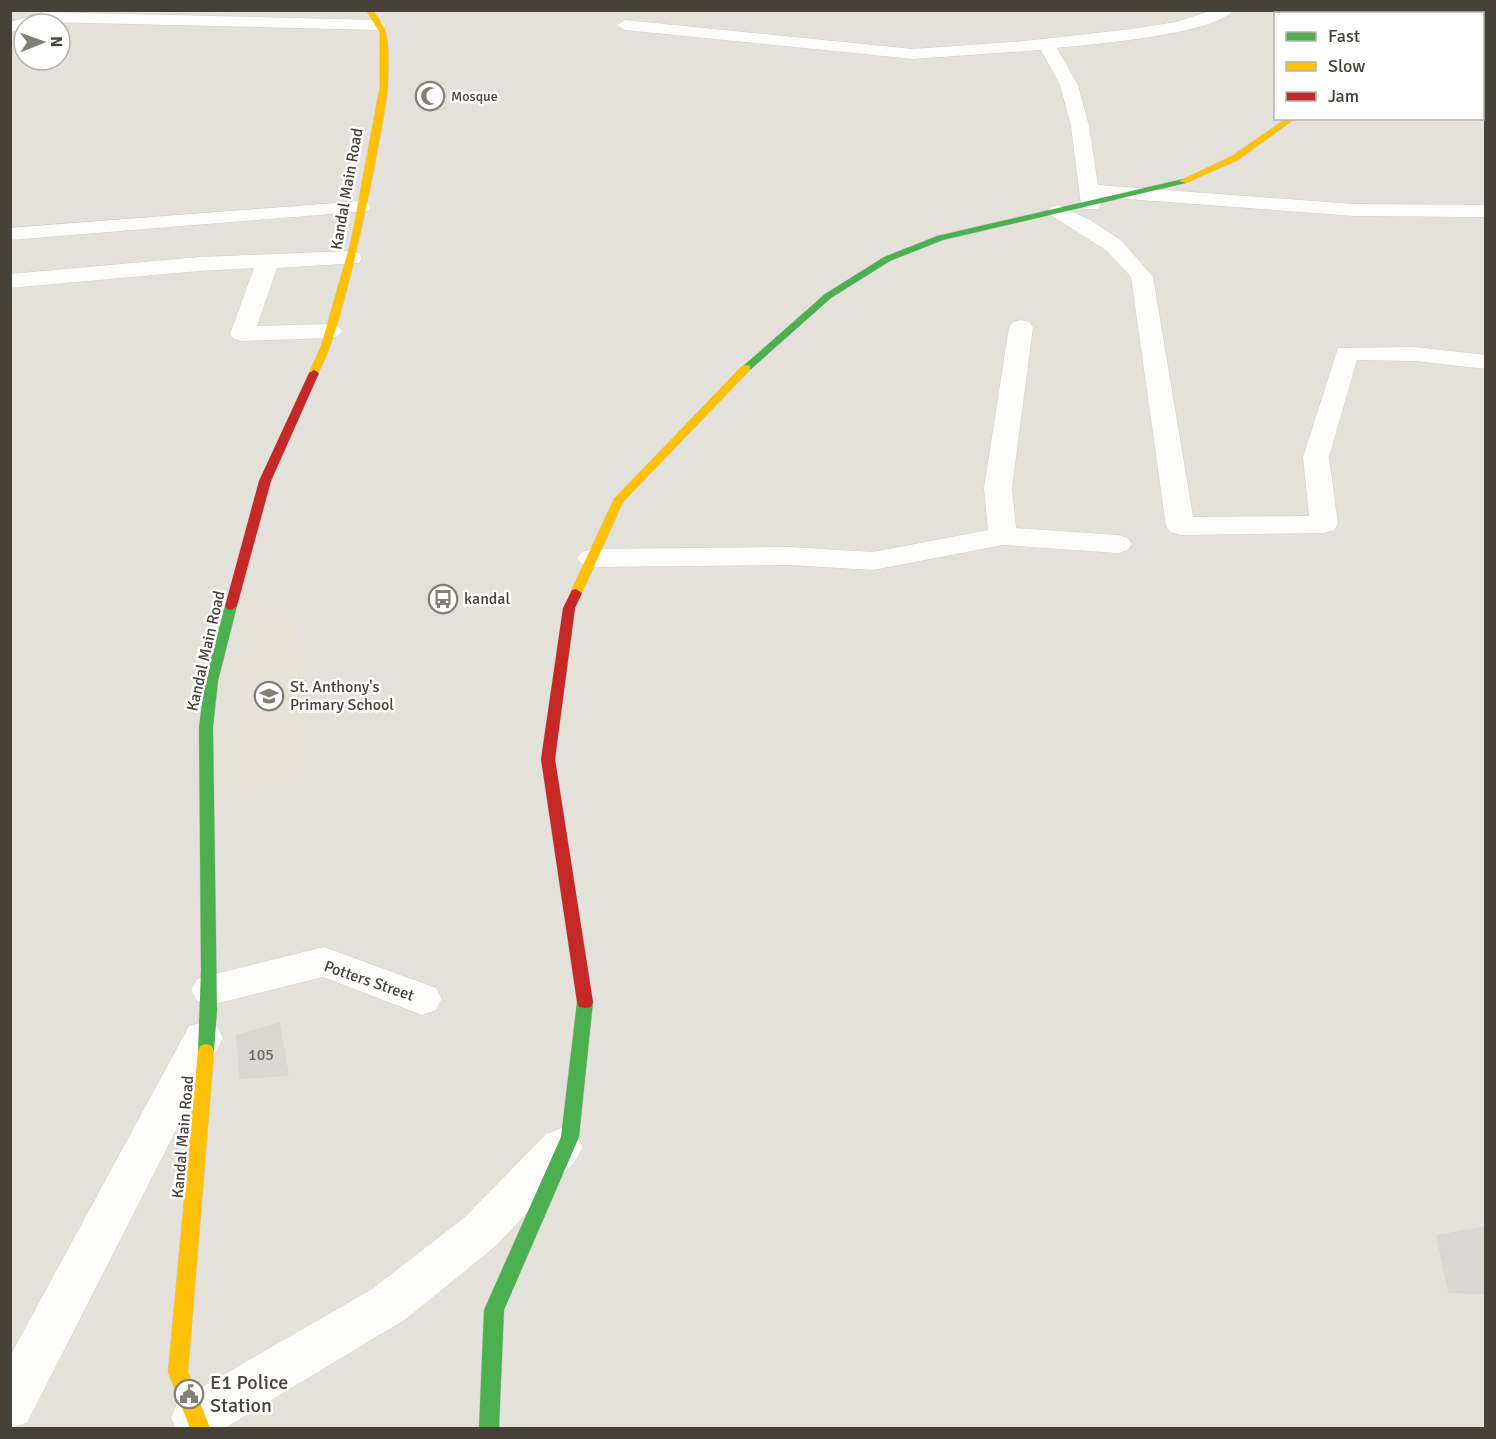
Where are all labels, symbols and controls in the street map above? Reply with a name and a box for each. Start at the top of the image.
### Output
north arrow [12,12,72,72]
legend [1274,12,1484,120]
text: Fast [1328,25,1360,47]
text: N [46,36,66,47]
text: Slow [1328,55,1365,77]
mosque icon: Mosque [414,80,446,112]
text: Jam [1328,85,1359,107]
place label: Mosque [451,88,498,105]
street label: Kandal Main Road [326,127,368,251]
bus stop icon: kandal [427,583,459,615]
street label: Kandal Main Road [182,589,230,713]
place label: kandal [464,589,510,609]
place label: St. Anthony's Primary School [290,677,394,715]
school or university icon: St. Anthony's Primary School [253,680,285,712]
street label: Potters Street [321,956,417,1006]
house number: 105 [248,1045,274,1065]
street label: Kandal Main Road [168,1075,198,1199]
place label: E1 Police Station [210,1370,288,1418]
public building icon: E1 Police Station [173,1378,205,1410]

